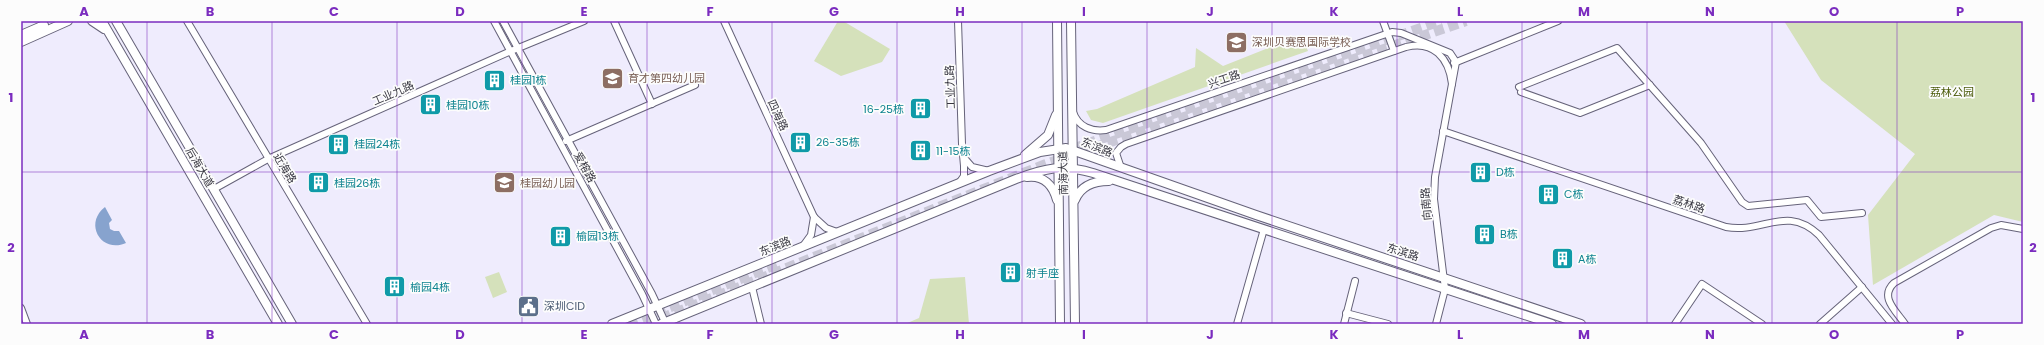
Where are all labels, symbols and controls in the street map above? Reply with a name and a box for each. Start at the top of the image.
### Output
text: A [79,2,89,21]
text: B [206,2,215,21]
text: C [329,2,339,21]
text: D [455,2,465,21]
text: E [580,2,588,21]
text: F [706,2,714,21]
text: G [829,2,839,21]
text: H [955,2,965,21]
text: I [1082,2,1086,21]
text: J [1206,2,1214,21]
text: K [1329,2,1339,21]
text: L [1457,2,1463,21]
text: M [1578,2,1590,21]
text: N [1705,2,1715,21]
text: O [1829,2,1839,21]
text: P [1956,2,1964,21]
school or university icon: 深圳贝赛思国际学校 [1223,29,1249,55]
place label: 深圳贝赛思国际学校 [1252,34,1351,50]
school or university icon: 育才第四幼儿园 [600,65,626,91]
street label: 工业九路 [941,65,959,109]
street label: 兴工路 [1206,66,1242,92]
building icon: 桂园1栋 [481,67,507,93]
place label: 育才第四幼儿园 [628,70,705,86]
place label: 桂园1栋 [510,72,547,88]
street label: 工业九路 [370,77,416,109]
park label: 荔林公园 [1930,84,1974,100]
text: 1 [9,88,13,107]
text: 1 [2031,88,2035,107]
building icon: 桂园10栋 [418,92,444,118]
building icon: 16-25栋 [907,96,933,122]
place label: 桂园10栋 [446,97,489,113]
street label: 四海路 [764,97,792,133]
place label: 16-25栋 [863,101,904,117]
building icon: 26-35栋 [787,129,813,155]
building icon: 桂园24栋 [326,131,352,157]
street label: 东滨路 [1079,133,1115,161]
place label: 26-35栋 [816,134,860,150]
place label: 桂园24栋 [354,136,400,152]
building icon: 11-15栋 [907,138,933,164]
place label: 11-15栋 [936,143,971,159]
street label: 后海大道 [182,144,218,190]
street label: 爱榕路 [570,149,600,185]
street label: 近海路 [270,150,300,186]
street label: 南海大道 [1055,151,1071,195]
building icon: D栋 [1467,159,1493,185]
place label: D栋 [1496,164,1515,180]
building icon: 桂园26栋 [306,170,332,196]
school or university icon: 桂园幼儿园 [491,170,517,196]
place label: 桂园26栋 [334,175,380,191]
place label: 桂园幼儿园 [520,175,575,191]
building icon: C栋 [1536,181,1562,207]
place label: C栋 [1564,186,1584,202]
street label: 向南路 [1417,187,1435,221]
street label: 荔林路 [1671,191,1707,217]
building icon: B栋 [1472,221,1498,247]
building icon: 榆园13栋 [547,223,573,249]
place label: B栋 [1500,226,1518,242]
place label: 榆园13栋 [576,228,619,244]
street label: 东滨路 [757,232,793,260]
text: 2 [7,238,15,257]
text: 2 [2029,238,2037,257]
street label: 东滨路 [1385,239,1421,265]
building icon: A栋 [1549,246,1575,272]
place label: A栋 [1578,251,1596,267]
building icon: 射手座 [997,260,1023,286]
place label: 射手座 [1026,265,1059,281]
building icon: 榆园4栋 [381,274,407,300]
place label: 榆园4栋 [410,279,450,295]
public building icon: 深圳CID [515,293,541,319]
place label: 深圳CID [544,298,585,314]
text: A [79,325,89,344]
text: B [206,325,215,344]
text: C [329,325,339,344]
text: D [455,325,465,344]
text: E [580,325,588,344]
text: F [706,325,714,344]
text: G [829,325,839,344]
text: H [955,325,965,344]
text: I [1082,325,1086,344]
text: J [1206,325,1214,344]
text: K [1329,325,1339,344]
text: L [1457,325,1463,344]
text: M [1578,325,1590,344]
text: N [1705,325,1715,344]
text: O [1829,325,1839,344]
text: P [1956,325,1964,344]

